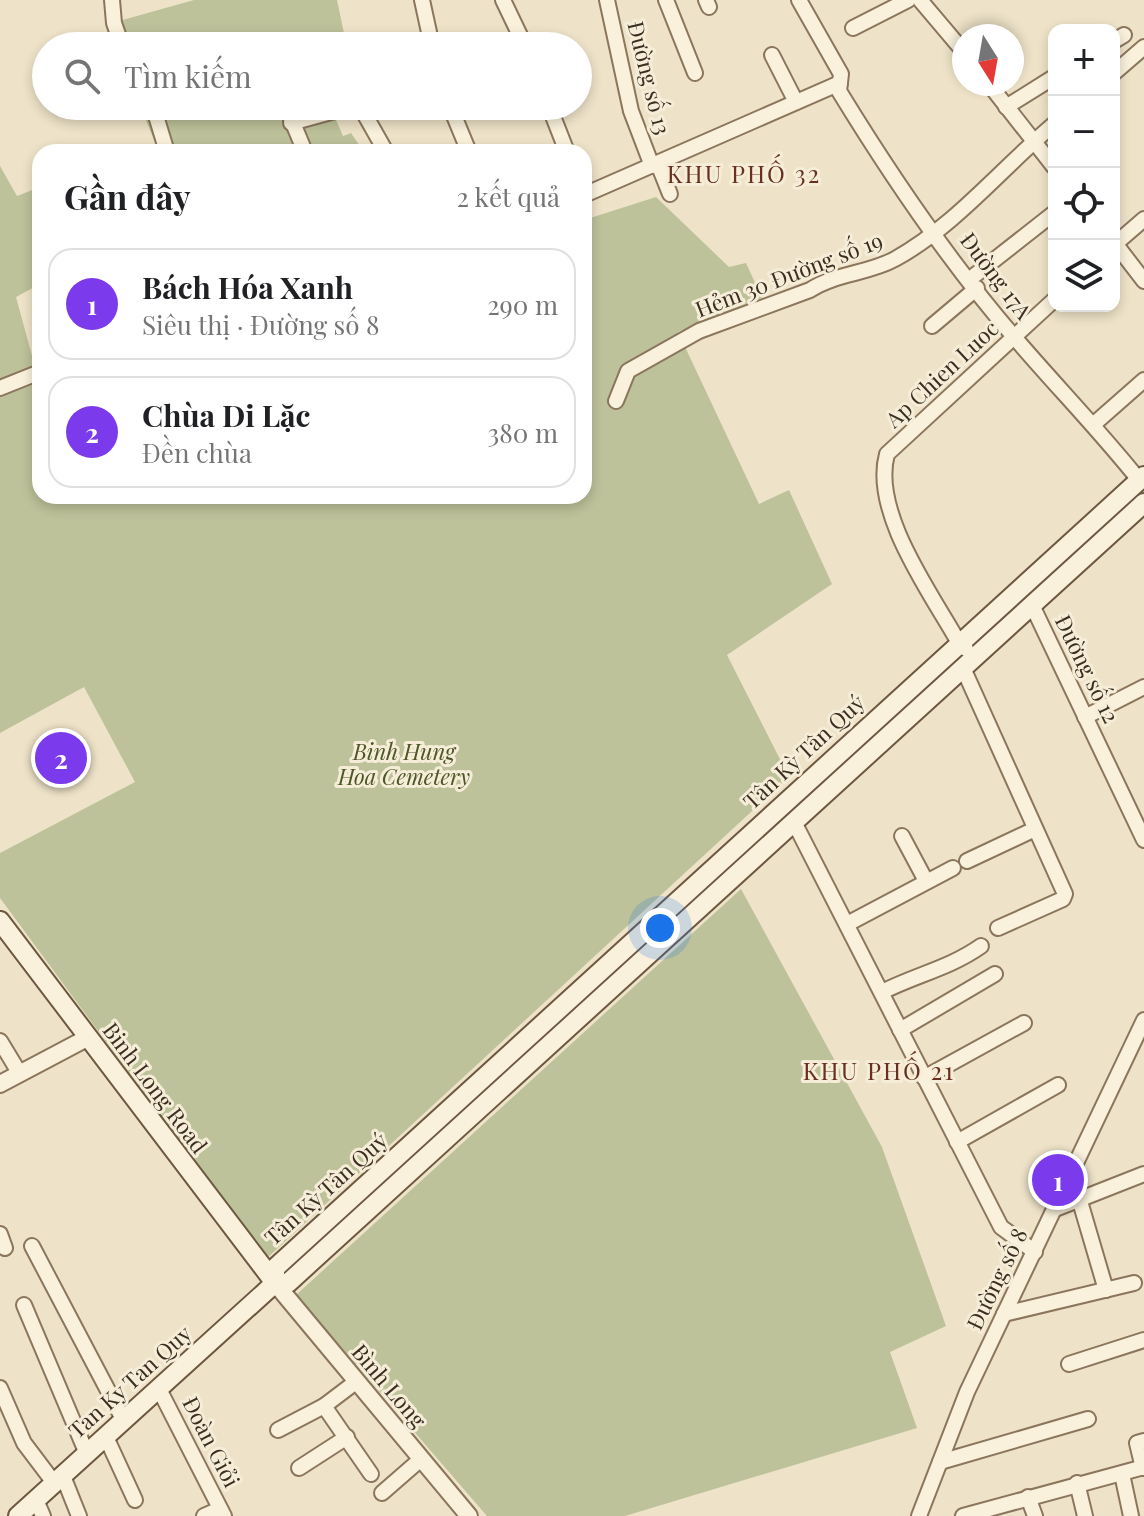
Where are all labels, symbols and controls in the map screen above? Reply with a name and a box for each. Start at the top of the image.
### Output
street label: Đường số 13 [621,18,680,138]
north arrow [952,24,1024,96]
map controls [1048,24,1120,312]
button: + [1048,24,1120,96]
search box [32,32,592,120]
icon: search [60,54,104,98]
text: Tìm kiếm [124,56,252,96]
button: − [1048,96,1120,168]
district label: KHU PHỐ 32 [667,154,821,189]
button: locate [1048,168,1120,240]
text: Gần đây [64,173,191,219]
text: 2 kết quả [456,179,560,214]
street label: Hẻm 30 Đường số 19 [690,224,887,324]
street label: Đường 17A [954,226,1039,325]
button: layers [1048,240,1120,312]
text: Bách Hóa Xanh [142,267,353,307]
text: 1 [87,287,97,322]
text: 290 m [487,287,558,322]
text: Siêu thị · Đường số 8 [142,307,379,342]
street label: Ap Chien Luoc [877,313,1005,434]
text: Chùa Di Lặc [142,395,310,435]
text: 2 [85,415,99,450]
text: 380 m [488,415,558,450]
text: Đền chùa [142,435,252,470]
street label: Đường số 12 [1049,609,1128,728]
street label: Tân Kỳ Tân Quý [736,687,871,815]
pin: 2 [35,728,87,788]
park label: Binh Hung Hoa Cemetery [337,736,470,791]
your location [640,908,680,948]
street label: Binh Long Road [97,1016,215,1159]
district label: KHU PHỐ 21 [803,1051,955,1086]
street label: Tân Kỳ Tân Quý [257,1125,393,1252]
pin: 1 [1032,1150,1084,1210]
street label: Đường số 8 [958,1222,1034,1334]
street label: Tan Ky Tan Quy [61,1318,197,1445]
street label: Bình Long [346,1337,434,1434]
street label: Đoàn Giỏi [176,1391,247,1492]

